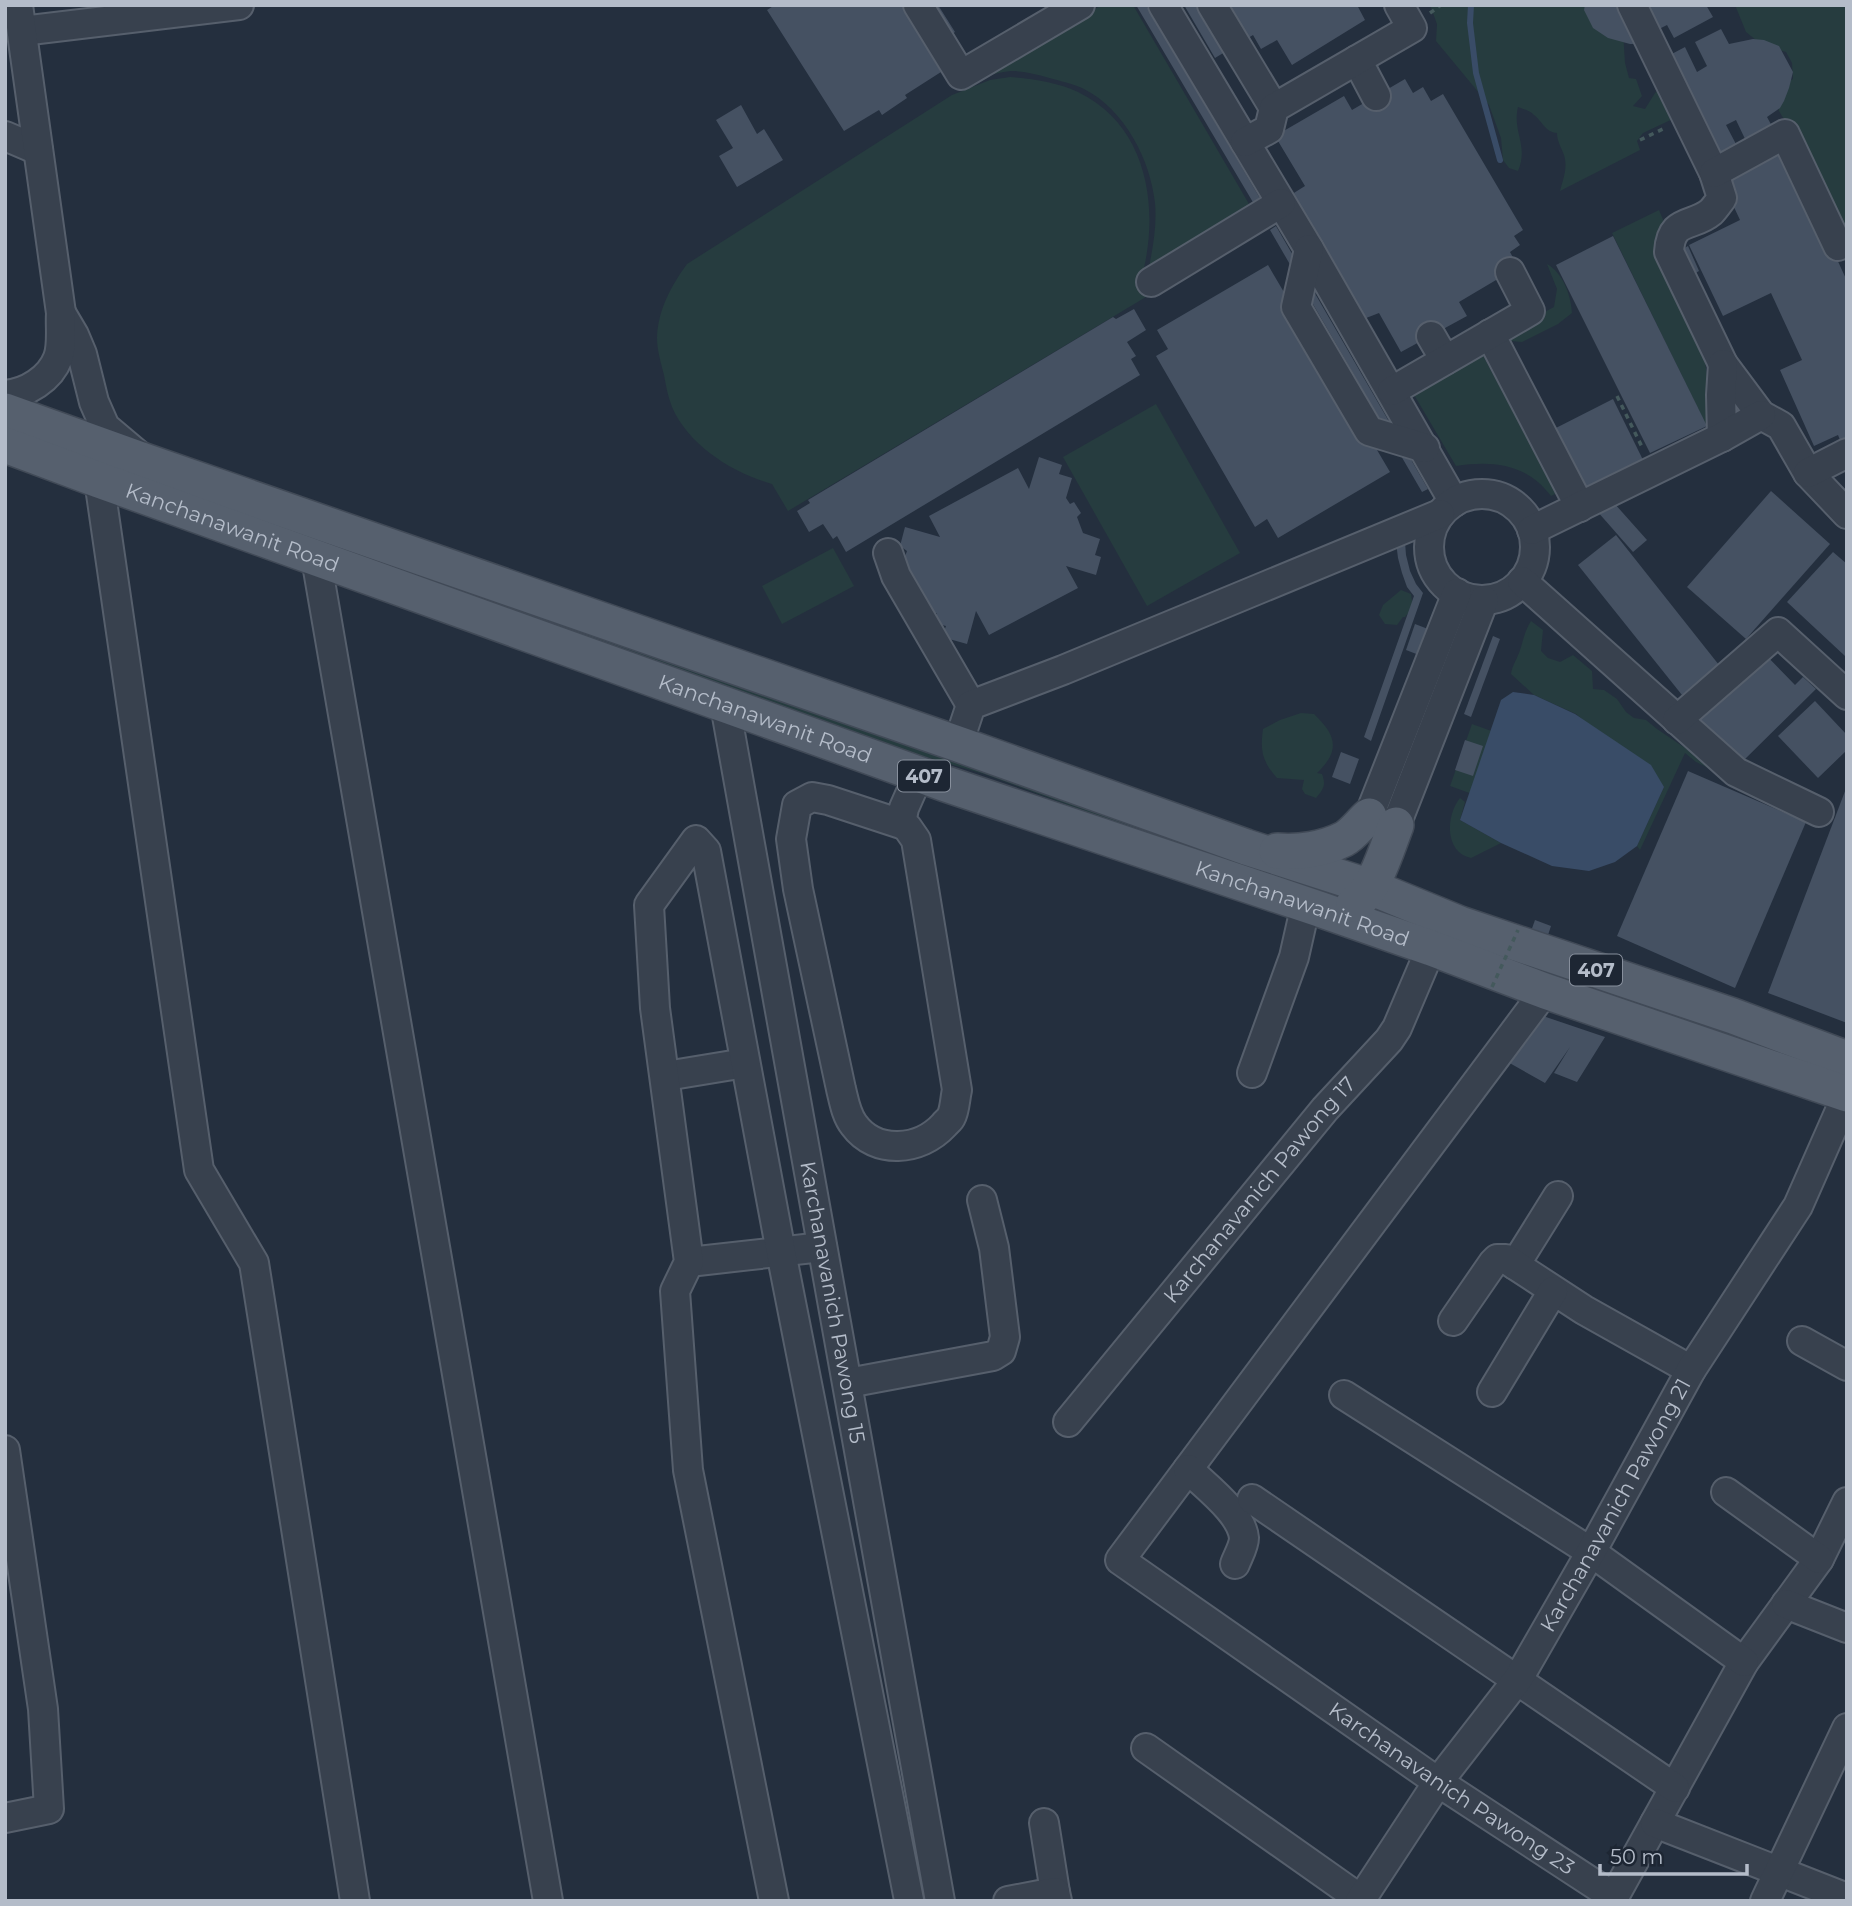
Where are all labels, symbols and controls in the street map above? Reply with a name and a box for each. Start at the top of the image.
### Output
street label: Kanchanawanit Road [122,478,343,577]
street label: Kanchanawanit Road [655,669,875,768]
road number: 407 [898,761,950,792]
street label: Kanchanawanit Road [1192,855,1413,952]
road number: 407 [1570,954,1622,986]
street label: Karchanavanich Pawong 17 [1158,1071,1361,1308]
street label: Karchanavanich Pawong 15 [795,1159,871,1446]
street label: Karchanavanich Pawong 21 [1535,1374,1696,1636]
street label: Karchanavanich Pawong 23 [1324,1697,1579,1880]
scale bar [1600,1832,1747,1876]
text: 50 m [1610,1844,1664,1869]

